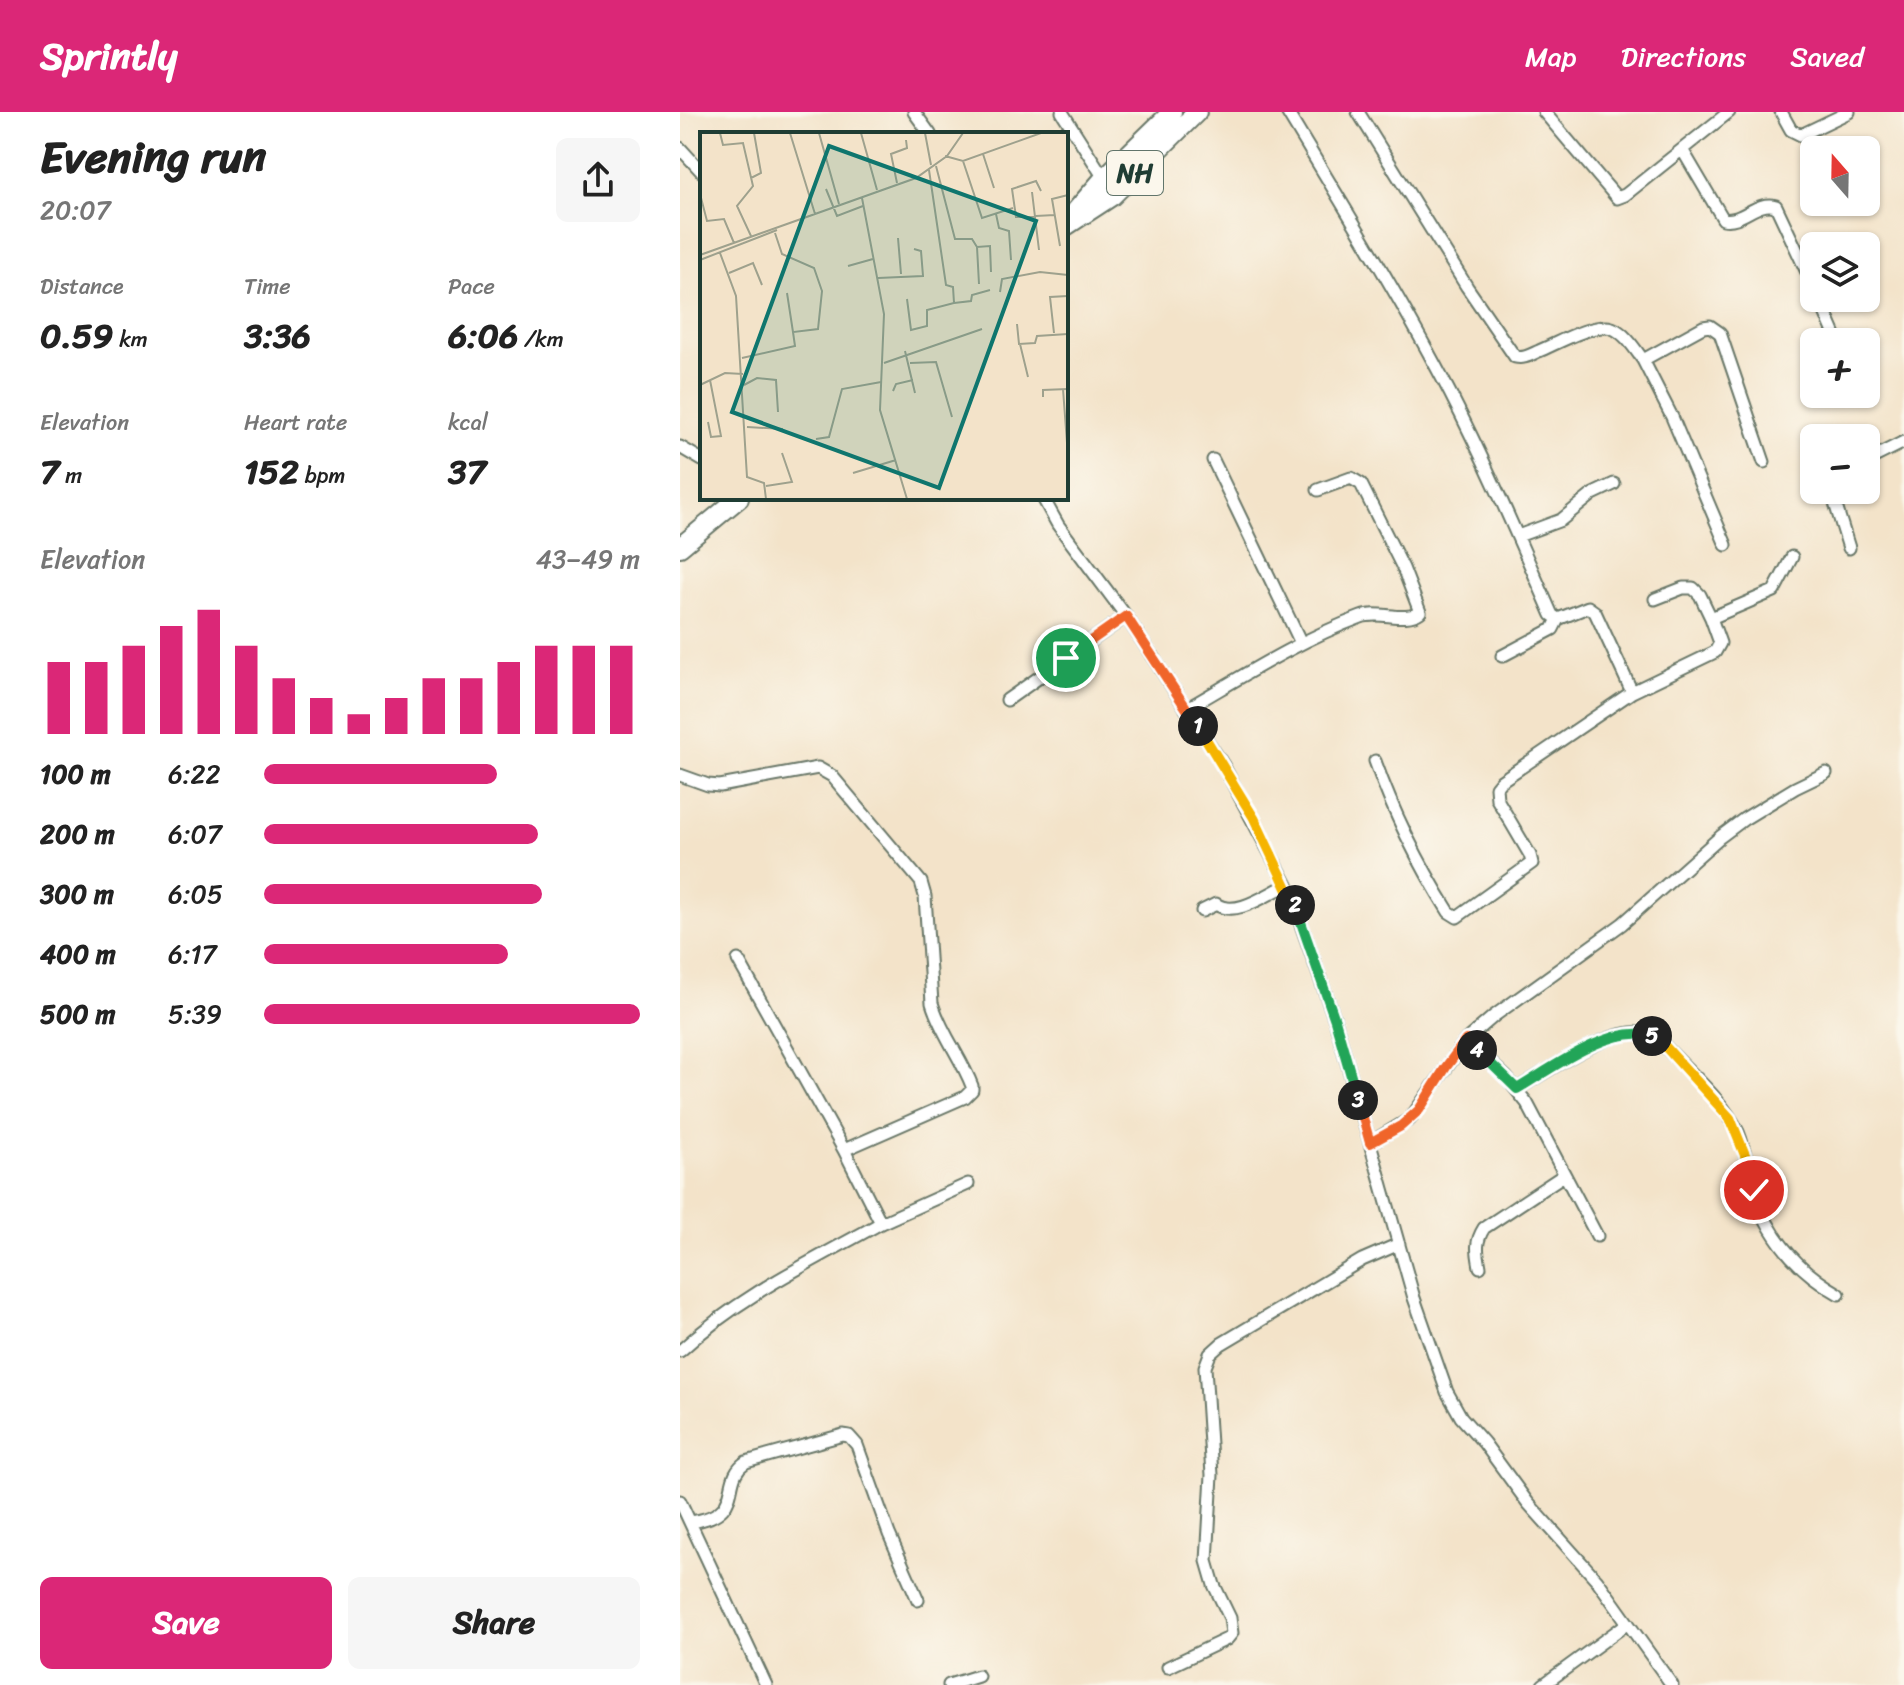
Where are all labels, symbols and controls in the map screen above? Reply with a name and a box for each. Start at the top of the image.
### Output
text: Sprintly [40,23,178,90]
text: Map [1525,32,1577,81]
text: Directions [1621,32,1746,81]
text: Saved [1790,32,1864,81]
text: Evening run [40,118,266,196]
inset map [700,132,1068,500]
north arrow [1800,136,1880,216]
map controls [1800,136,1880,504]
button: share [556,138,640,222]
road number: NH [1107,151,1163,195]
text: 20:07 [40,187,111,233]
button: layers [1800,232,1880,312]
text: Distance [40,267,124,306]
text: Time [244,267,291,306]
text: Pace [448,267,495,306]
text: 0.59 [40,306,113,366]
text: 3:36 [244,306,311,366]
text: 6:06 [448,306,518,366]
text: km [113,320,148,359]
text: /km [518,320,564,359]
button: + [1800,328,1880,408]
text: Elevation [40,403,129,442]
text: Heart rate [244,403,347,442]
text: kcal [448,403,488,442]
button: − [1800,424,1880,504]
text: 7 [40,442,59,502]
text: 152 [244,442,299,502]
text: 37 [448,442,486,502]
text: m [59,456,82,495]
text: bpm [299,456,345,495]
text: Elevation [40,536,145,582]
text: 43–49 m [536,536,640,582]
pin [1032,624,1100,692]
icon: arrive [1044,636,1088,680]
pin: 1 [1178,706,1218,746]
text: 1 [1193,706,1203,745]
text: 100 m [40,751,111,797]
text: 6:22 [168,751,221,797]
text: 200 m [40,811,115,857]
text: 6:07 [168,811,222,857]
text: 300 m [40,871,114,917]
text: 6:05 [168,871,223,917]
pin: 2 [1275,885,1315,925]
text: 2 [1289,885,1301,924]
text: 400 m [40,931,116,977]
text: 6:17 [168,931,217,977]
text: 500 m [40,991,115,1037]
text: 5:39 [168,991,222,1037]
pin: 5 [1632,1016,1672,1056]
text: 5 [1645,1016,1659,1055]
pin: 4 [1457,1030,1497,1070]
text: 4 [1470,1030,1484,1069]
pin: 3 [1338,1080,1378,1120]
text: 3 [1352,1080,1364,1119]
pin [1720,1156,1788,1224]
icon: check [1732,1168,1776,1212]
button: Save [40,1577,332,1669]
button: Share [348,1577,640,1669]

